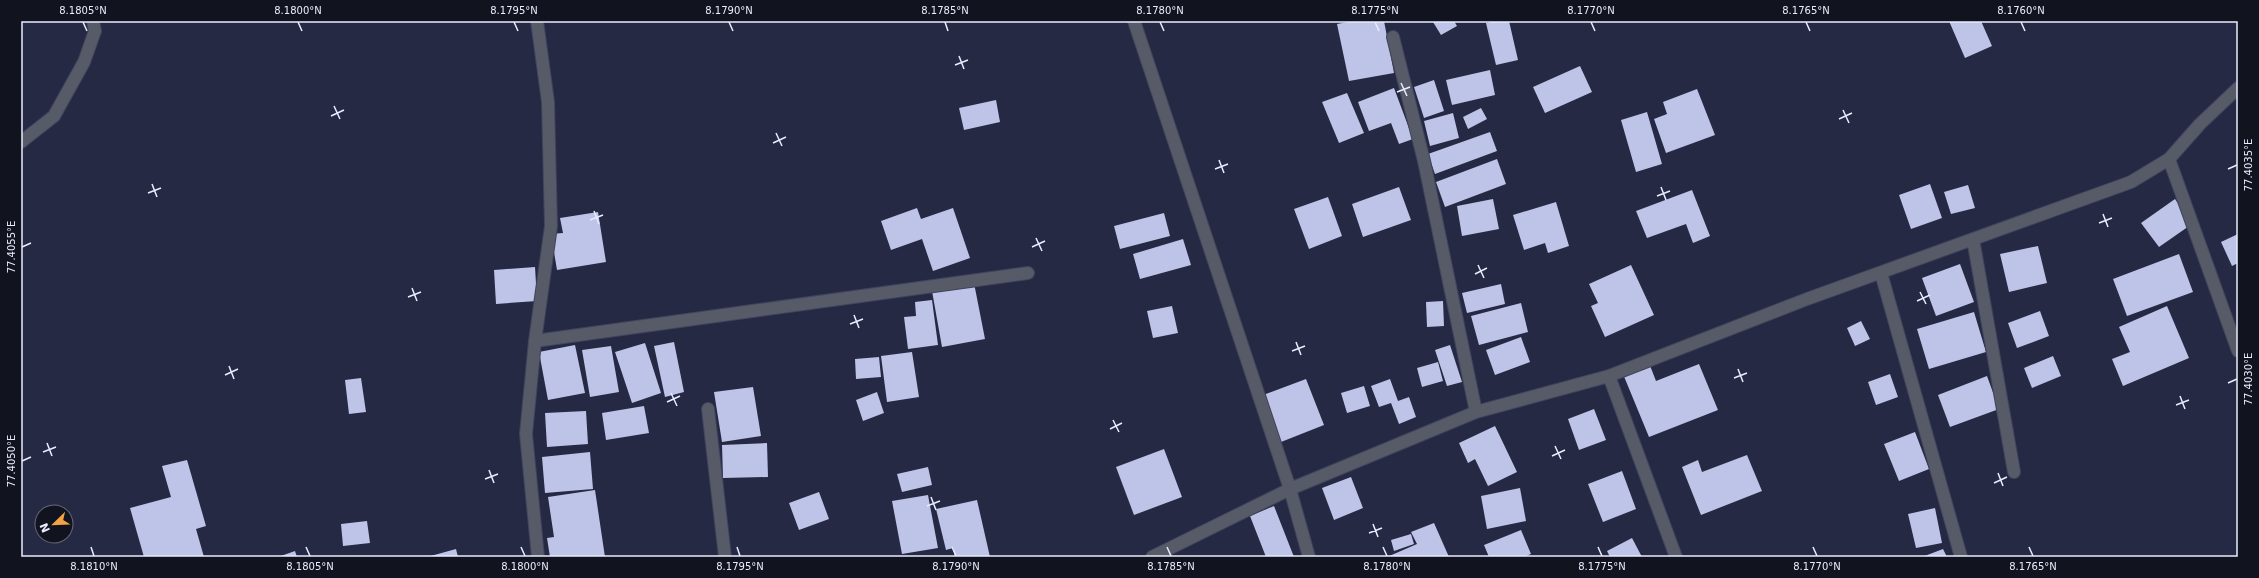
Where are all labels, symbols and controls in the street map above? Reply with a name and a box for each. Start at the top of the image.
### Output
text: 8.1805°N [59,5,107,16]
text: 8.1800°N [274,5,322,16]
text: 8.1795°N [490,5,538,16]
text: 8.1790°N [705,5,753,16]
text: 8.1785°N [921,5,969,16]
text: 8.1780°N [1136,5,1184,16]
text: 8.1775°N [1351,5,1399,16]
text: 8.1770°N [1567,5,1615,16]
text: 8.1765°N [1782,5,1830,16]
text: 8.1760°N [1997,5,2045,16]
text: 77.4035°E [2243,139,2254,191]
text: 77.4055°E [6,221,17,273]
text: 77.4030°E [2243,353,2254,405]
text: 77.4050°E [6,435,17,487]
north arrow [34,504,74,544]
text: N [37,521,53,534]
text: 8.1810°N [70,561,118,572]
text: 8.1805°N [286,561,334,572]
text: 8.1800°N [501,561,549,572]
text: 8.1795°N [716,561,764,572]
text: 8.1790°N [932,561,980,572]
text: 8.1785°N [1147,561,1195,572]
text: 8.1780°N [1363,561,1411,572]
text: 8.1775°N [1578,561,1626,572]
text: 8.1770°N [1793,561,1841,572]
text: 8.1765°N [2009,561,2057,572]

